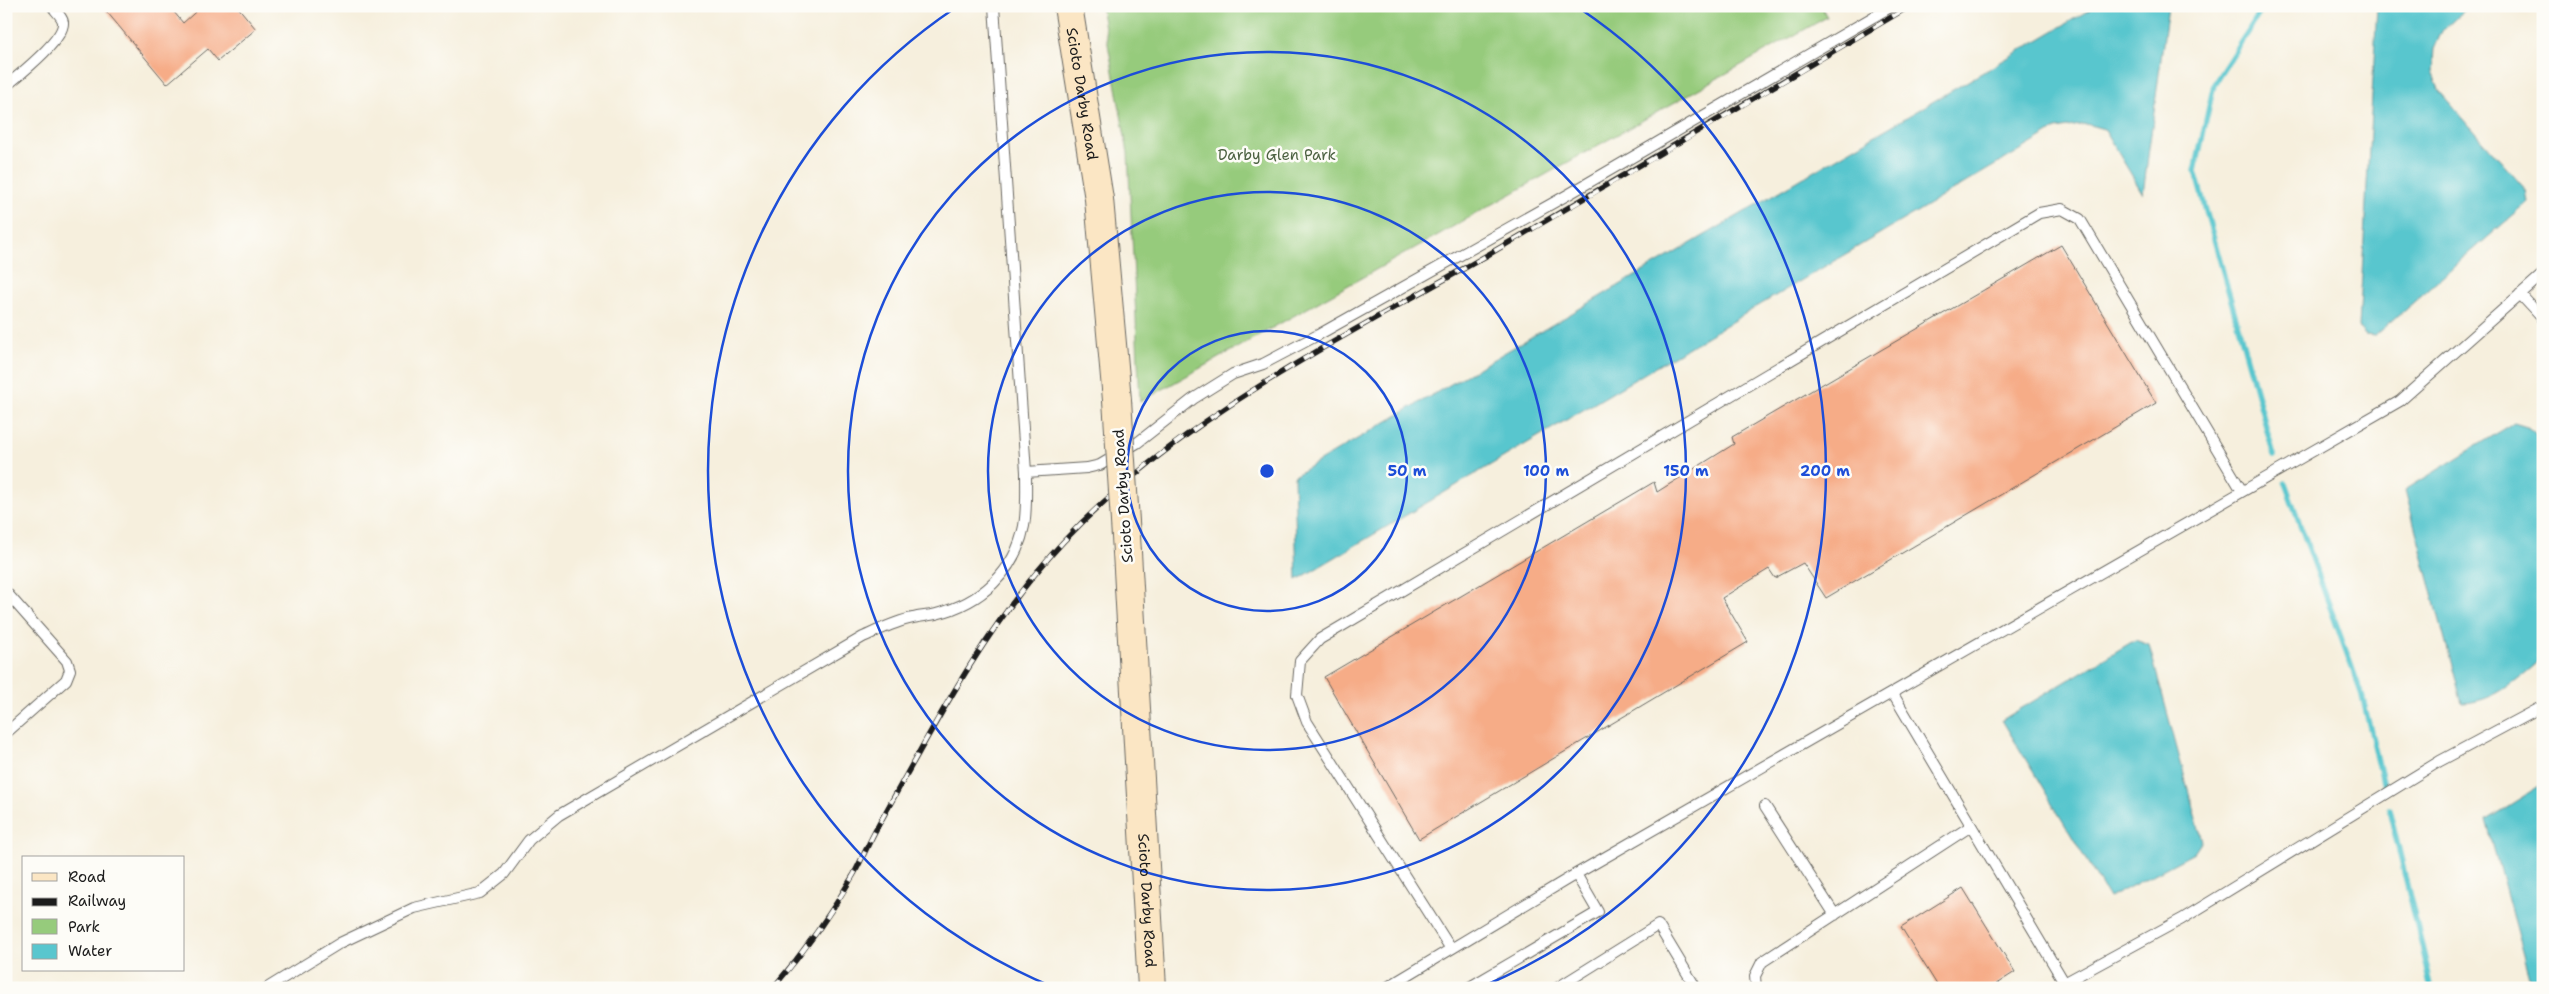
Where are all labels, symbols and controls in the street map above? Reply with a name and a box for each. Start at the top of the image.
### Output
street label: Scioto Darby Road [1062,26,1103,162]
park label: Darby Glen Park [1218,145,1336,165]
street label: Scioto Darby Road [1108,428,1138,564]
text: 50 m [1388,461,1427,481]
text: 100 m [1523,461,1569,481]
text: 150 m [1663,461,1709,481]
text: 200 m [1800,461,1850,481]
centre of rings [1258,462,1276,480]
street label: Scioto Darby Road [1133,833,1161,968]
legend [22,856,185,972]
text: Road [68,867,106,887]
text: Railway [68,891,126,911]
text: Park [68,917,100,937]
text: Water [68,941,112,961]

